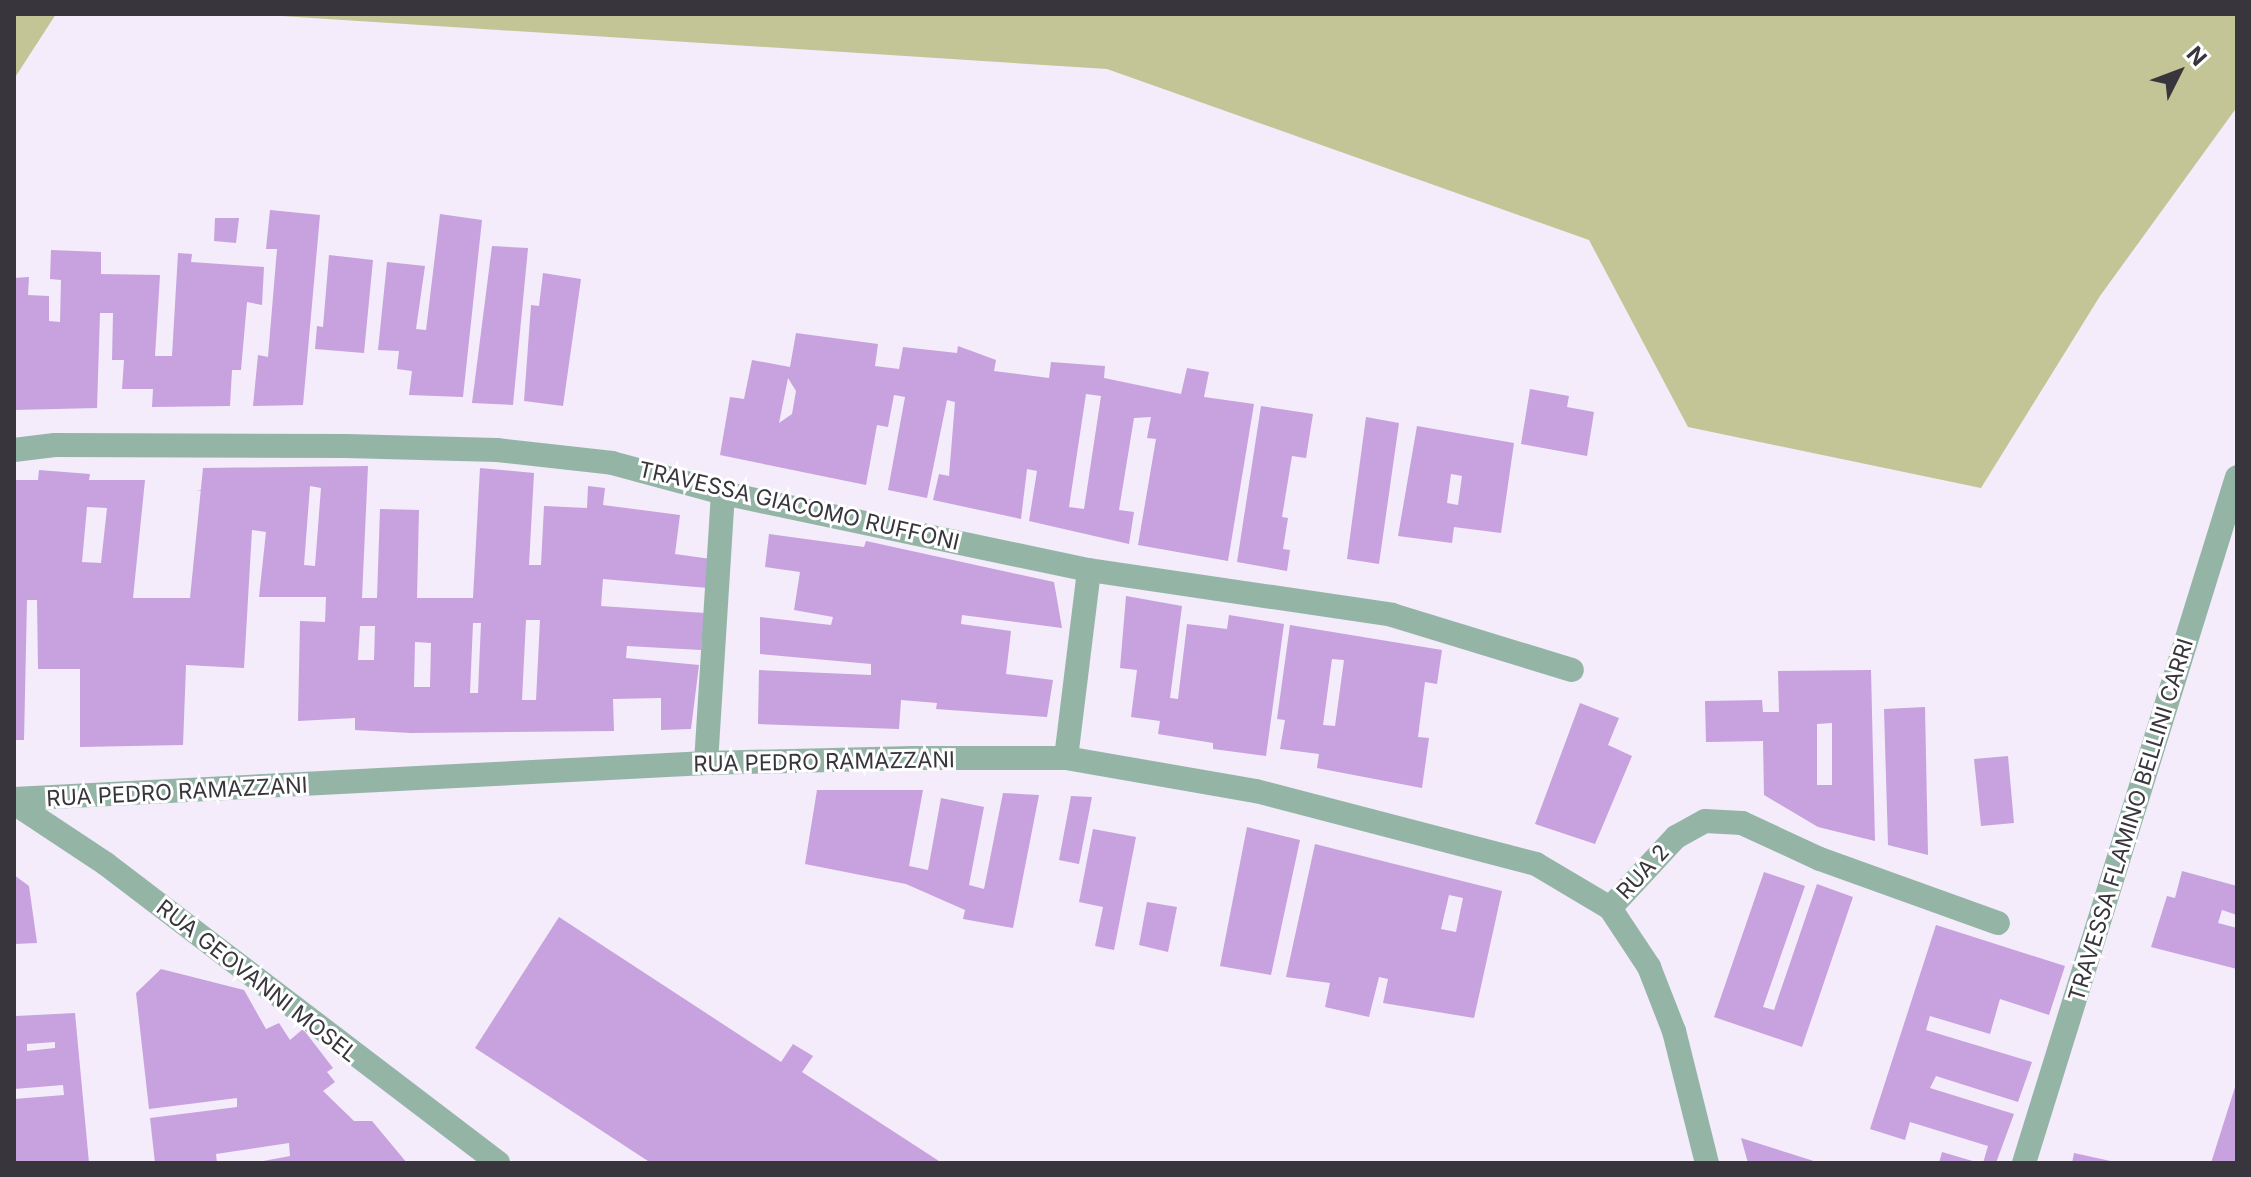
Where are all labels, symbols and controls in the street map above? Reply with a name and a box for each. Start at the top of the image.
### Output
north arrow [2139,32,2219,112]
text: N [2182,41,2212,71]
street label: TRAVESSA GIACOMO RUFFONI [636,456,962,556]
street label: TRAVESSA FLAMINO BELLINI CARRI [2063,635,2199,1005]
street label: RUA PEDRO RAMAZZANI [693,747,955,777]
street label: RUA PEDRO RAMAZZANI [46,772,308,812]
street label: RUA 2 [1611,839,1675,905]
street label: RUA GEOVANNI MOSEL [151,894,363,1068]

